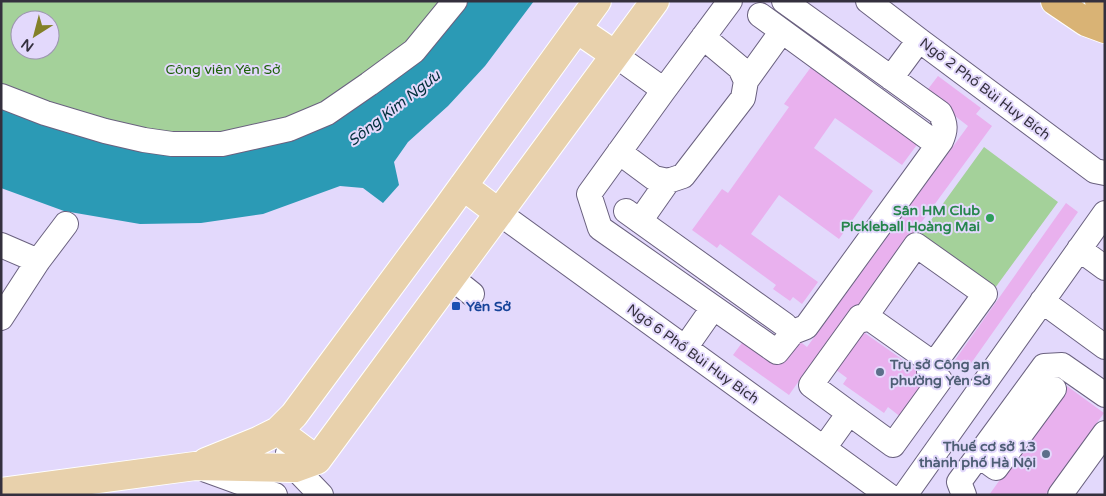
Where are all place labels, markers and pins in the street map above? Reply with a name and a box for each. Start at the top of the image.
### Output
place label: Sân HM Club Pickleball Hoàng Mai [841,202,980,235]
marker: Sân HM Club Pickleball Hoàng Mai [984,212,996,224]
place label: Yên Sở [466,298,512,315]
marker: Yên Sở [450,300,462,312]
place label: Trụ sở Công an phường Yên Sở [889,356,991,389]
marker: Trụ sở Công an phường Yên Sở [874,366,886,378]
place label: Thuế cơ sở 13 thành phố Hà Nội [918,438,1036,471]
marker: Thuế cơ sở 13 thành phố Hà Nội [1040,448,1052,460]

